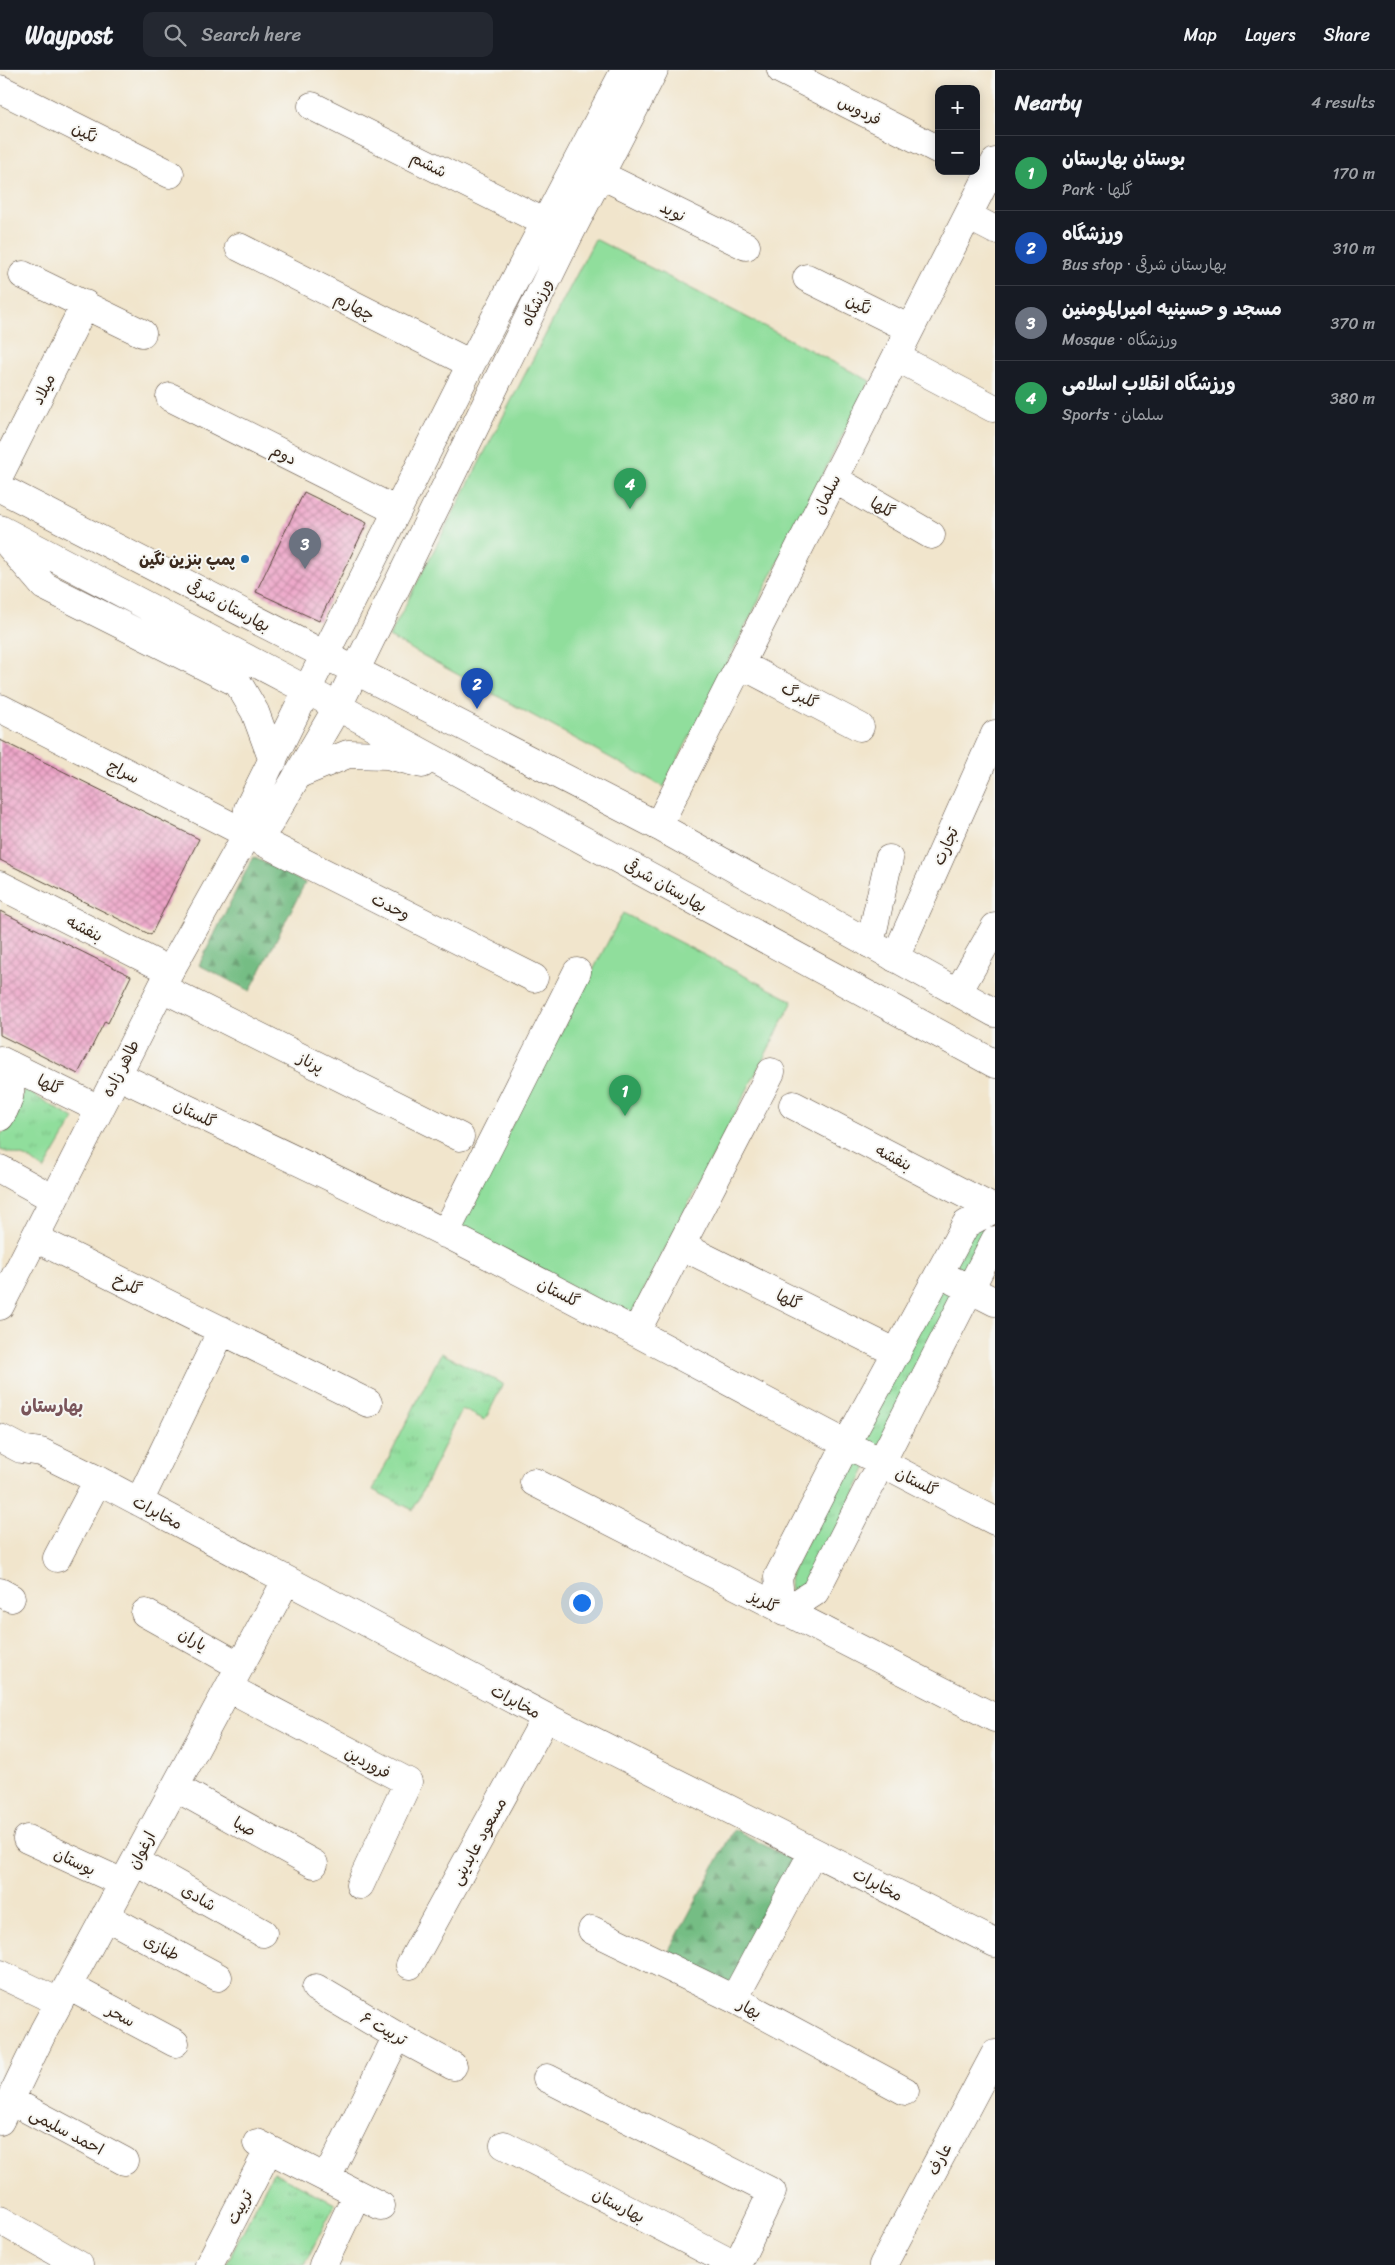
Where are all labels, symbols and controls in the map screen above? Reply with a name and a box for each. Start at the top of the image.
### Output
search box [143,12,493,57]
text: Waypost [25,14,113,56]
text: Search here [201,18,301,51]
text: Map [1184,19,1217,51]
text: Layers [1245,19,1296,51]
text: Share [1324,19,1370,51]
icon: search [161,21,189,49]
text: Nearby [1015,84,1081,122]
map controls [935,85,980,175]
button: + [935,85,980,130]
street label: فردوس [833,87,887,134]
text: 4 results [1311,88,1375,117]
street label: نگین [67,114,103,151]
button: − [935,130,980,175]
text: بوستان بهارستان [1062,142,1185,175]
street label: ششم [405,143,452,186]
text: 1 [1028,159,1034,188]
text: 170 m [1332,159,1375,188]
text: Park · گلها [1062,175,1133,204]
street label: نوید [655,193,691,230]
text: ورزشگاه [1062,217,1123,250]
text: 2 [1026,234,1036,263]
text: 310 m [1333,234,1375,263]
text: Bus stop · بهارستان شرقی [1062,250,1227,279]
street label: ورزشگاه [512,273,561,331]
street label: چهارم [329,284,380,329]
street label: نگین [841,286,877,323]
text: مسجد و حسینیه امیرالمومنین [1062,292,1282,325]
text: 3 [1027,309,1035,338]
text: 370 m [1331,309,1375,338]
text: Mosque · ورزشگاه [1062,325,1178,354]
text: ورزشگاه انقلاب اسلامی [1062,367,1236,400]
street label: میلاد [23,368,64,410]
text: 4 [1026,384,1036,413]
text: 380 m [1330,384,1375,413]
text: Sports · سلمان [1062,400,1164,429]
street label: دوم [266,436,302,473]
pin: 4 [614,468,646,509]
street label: سلمان [804,469,849,520]
street label: گلها [864,489,901,526]
pin: 3 [289,528,321,569]
place label: پمپ بنزین نگین [139,545,235,574]
marker: پمپ بنزین نگین [239,553,251,565]
street label: بهارستان شرقی [181,571,276,640]
pin: 2 [461,668,493,709]
street label: گلبرگ [776,674,824,717]
street label: سراج [103,751,145,792]
street label: تجارت [924,822,967,870]
street label: بهارستان شرقی [619,851,713,920]
street label: وحدت [366,885,415,928]
street label: بنفشه [61,907,108,950]
street label: طاهر زاده [94,1034,147,1102]
street label: پرناز [291,1043,329,1081]
street label: گلها [32,1066,68,1103]
pin: 1 [609,1075,641,1116]
street label: گلستان [168,1091,221,1136]
street label: بنفشه [870,1136,917,1179]
street label: گلرخ [108,1265,147,1304]
street label: گلستان [532,1269,585,1316]
street label: گلها [771,1281,807,1318]
district label: بهارستان [21,1390,83,1422]
street label: گلستان [890,1458,943,1505]
street label: مخابرات [127,1487,188,1538]
street label: گلریز [742,1581,784,1621]
your location [569,1590,595,1616]
street label: یاران [173,1620,213,1659]
street label: مخابرات [485,1676,546,1727]
street label: فروردین [339,1738,396,1787]
street label: مسعود عابدینی [442,1792,515,1891]
street label: صبا [228,1808,262,1845]
street label: ارغوان [119,1826,164,1875]
street label: بوستان [49,1839,101,1884]
street label: مخابرات [847,1859,908,1910]
street label: شادی [176,1876,222,1919]
street label: طنازی [138,1926,185,1969]
street label: بهار [730,1989,767,2027]
street label: سحر [99,1995,141,2035]
street label: تربیت ۶ [355,2003,413,2054]
street label: احمد سلیمی [24,2100,109,2163]
street label: عارف [919,2138,960,2181]
street label: بهارستان [587,2180,650,2231]
street label: تربیت [218,2184,261,2230]

